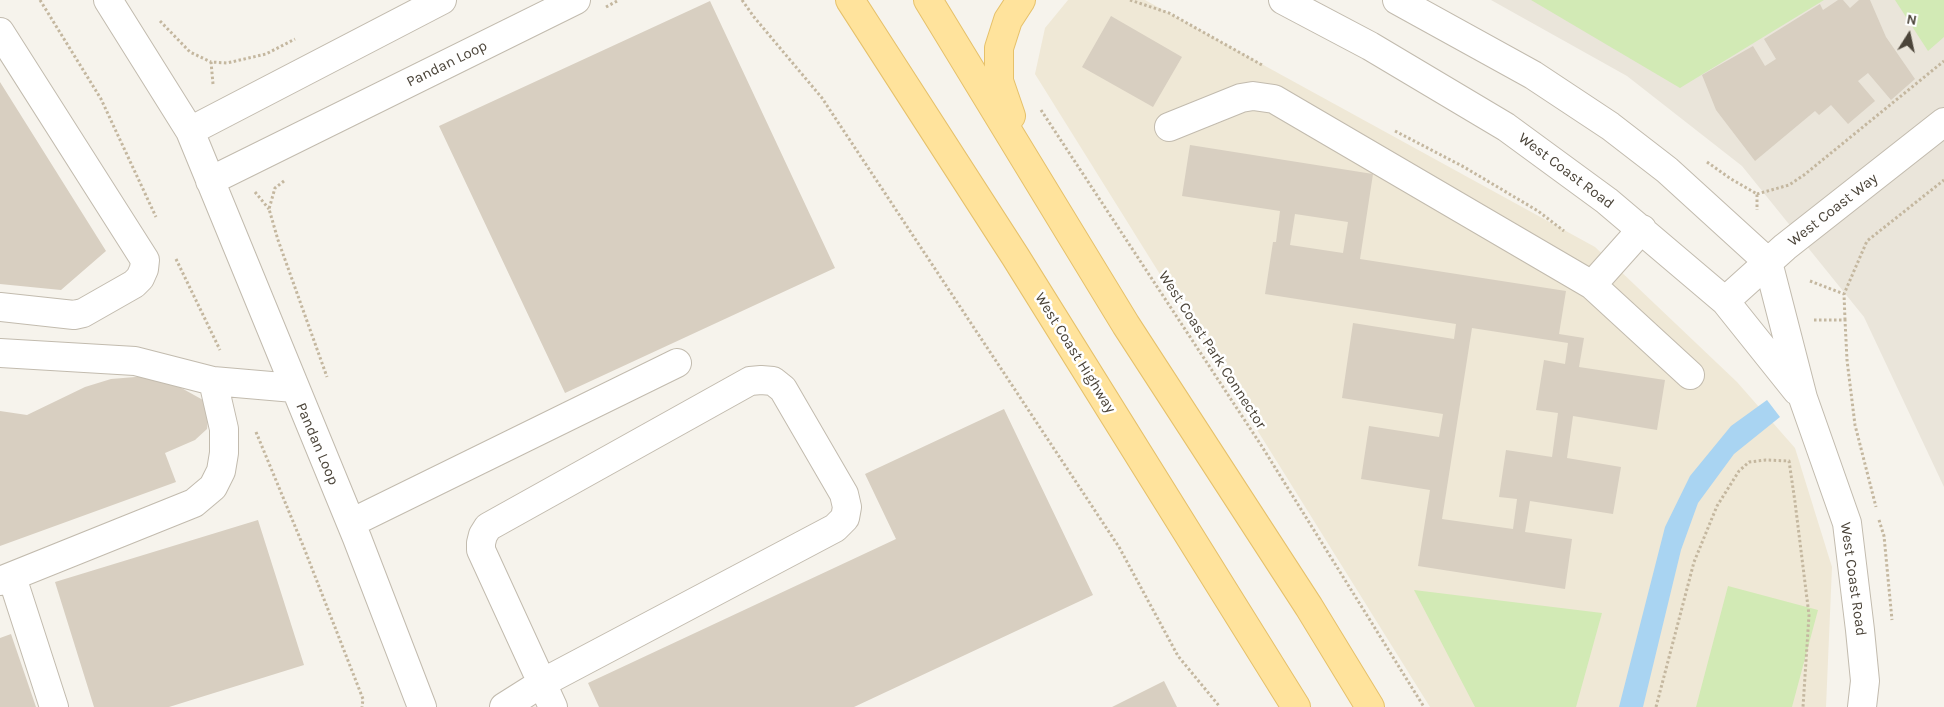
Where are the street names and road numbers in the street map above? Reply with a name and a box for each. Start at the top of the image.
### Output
street label: Pandan Loop [404,37,490,91]
street label: West Coast Road [1515,129,1617,213]
street label: West Coast Way [1785,169,1881,251]
street label: West Coast Park Connector [1154,268,1270,432]
street label: West Coast Highway [1031,289,1119,417]
street label: Pandan Loop [292,400,342,488]
street label: West Coast Road [1836,521,1870,637]

